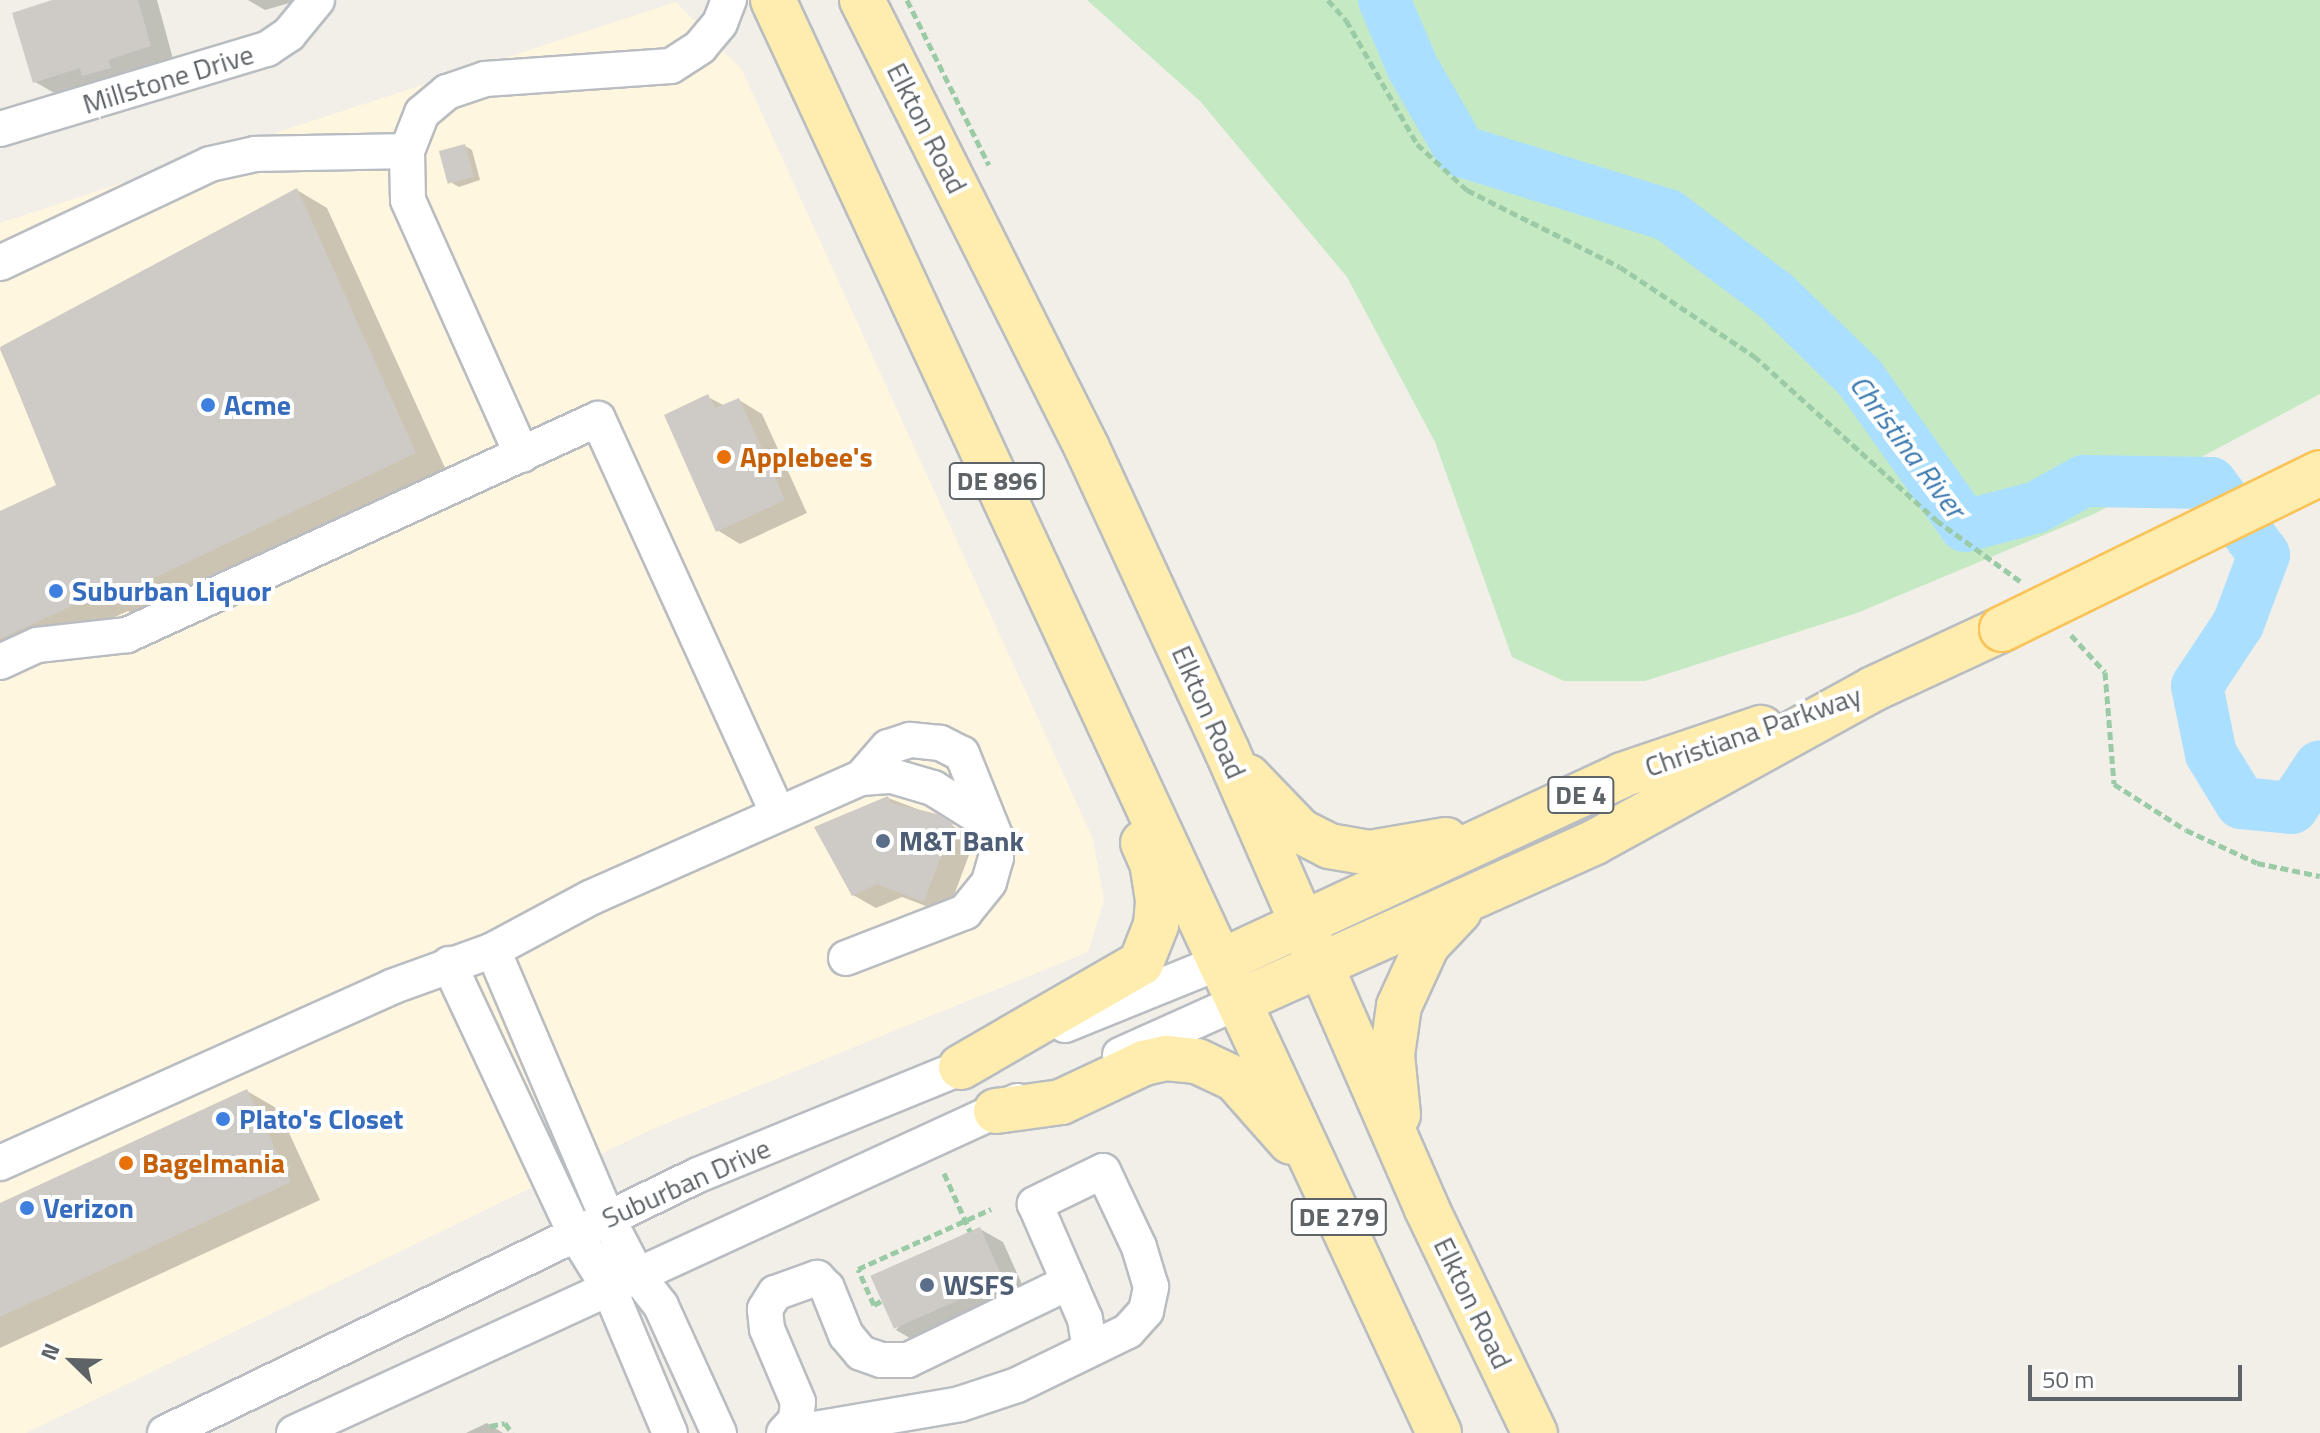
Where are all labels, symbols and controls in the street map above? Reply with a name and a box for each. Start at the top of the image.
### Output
street label: Millstone Drive [79,37,257,121]
street label: Elkton Road [880,57,974,199]
water label: Christina River [1842,367,1974,525]
place label: Acme [224,388,291,422]
marker: Acme [199,396,217,414]
place label: Applebee's [740,440,873,474]
marker: Applebee's [715,448,733,466]
road number: DE 896 [947,459,1047,503]
place label: Suburban Liquor [72,574,271,608]
marker: Suburban Liquor [47,582,65,600]
street label: Elkton Road [1165,640,1253,784]
street label: Christiana Parkway [1640,678,1866,784]
road number: DE 4 [1547,773,1615,817]
place label: M&T Bank [899,824,1024,858]
marker: M&T Bank [874,832,892,850]
place label: Plato's Closet [239,1102,404,1136]
marker: Plato's Closet [214,1110,232,1128]
street label: Suburban Drive [597,1131,775,1235]
place label: Bagelmania [142,1146,285,1180]
marker: Bagelmania [117,1154,135,1172]
place label: Verizon [43,1191,134,1225]
road number: DE 279 [1289,1195,1389,1239]
marker: Verizon [18,1199,36,1217]
street label: Elkton Road [1427,1232,1519,1374]
place label: WSFS [943,1268,1014,1302]
marker: WSFS [918,1276,936,1294]
north arrow [32,1321,112,1401]
text: N [31,1338,69,1365]
scale bar [2032,1349,2246,1399]
text: 50 m [2042,1361,2094,1397]

